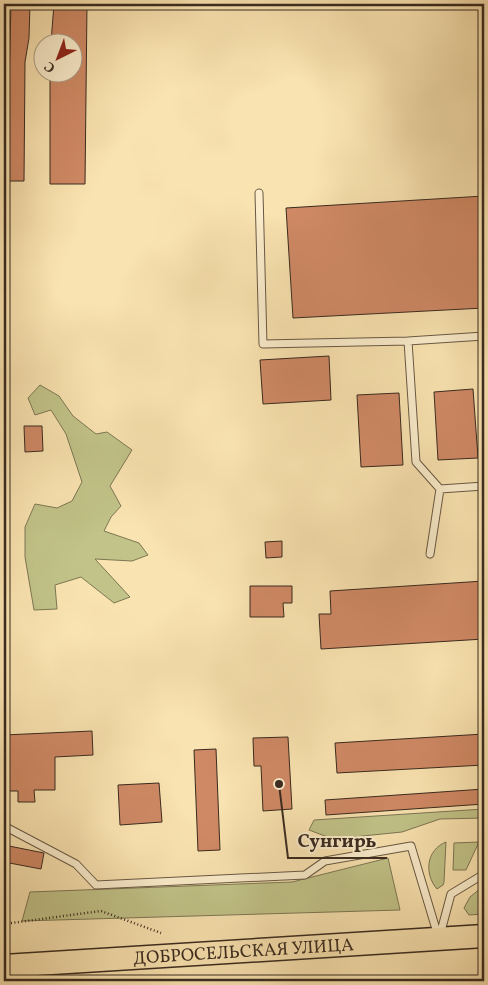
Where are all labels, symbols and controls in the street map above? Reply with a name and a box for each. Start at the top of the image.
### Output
north arrow [32,32,82,82]
text: С [41,56,60,77]
callout: Сунгирь [288,824,387,858]
text: Сунгирь [298,829,377,855]
street label: ДОБРОСЕЛЬСКАЯ УЛИЦА [133,933,355,972]

